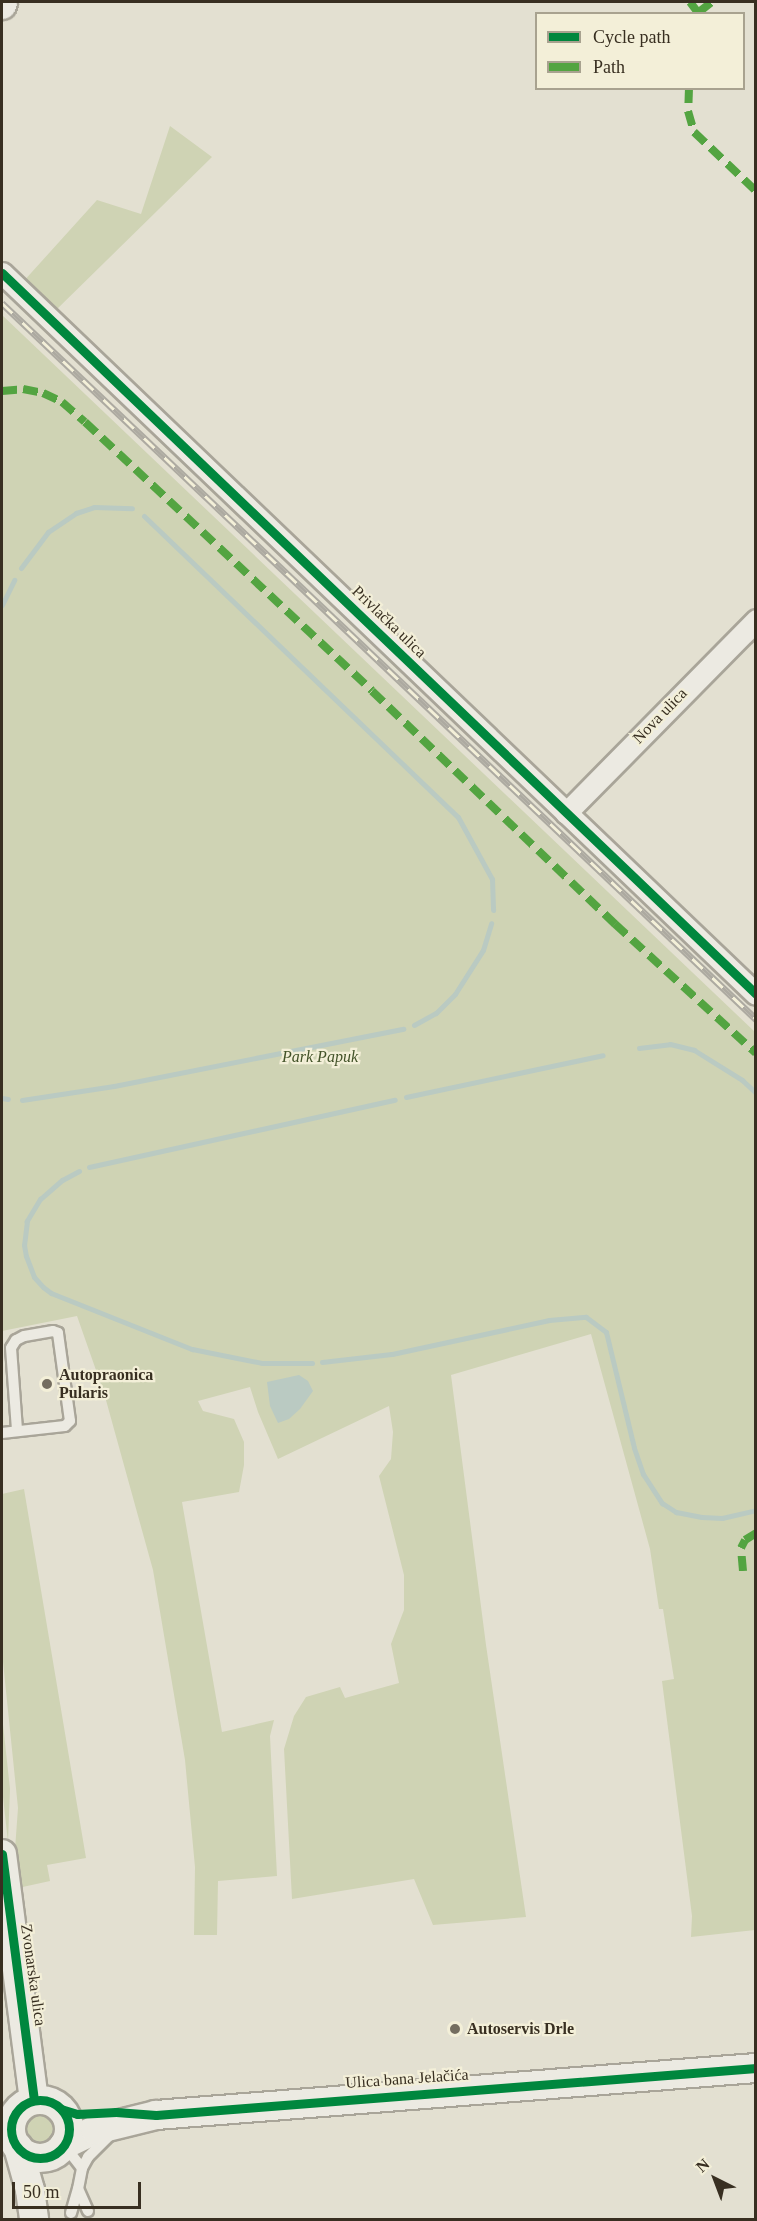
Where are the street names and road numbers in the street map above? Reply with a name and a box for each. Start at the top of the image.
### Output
street label: Privlačka ulica [348,582,430,662]
street label: Nova ulica [629,684,691,748]
street label: Zvonarska ulica [16,1923,50,2027]
street label: Ulica bana Jelačića [345,2065,469,2093]

